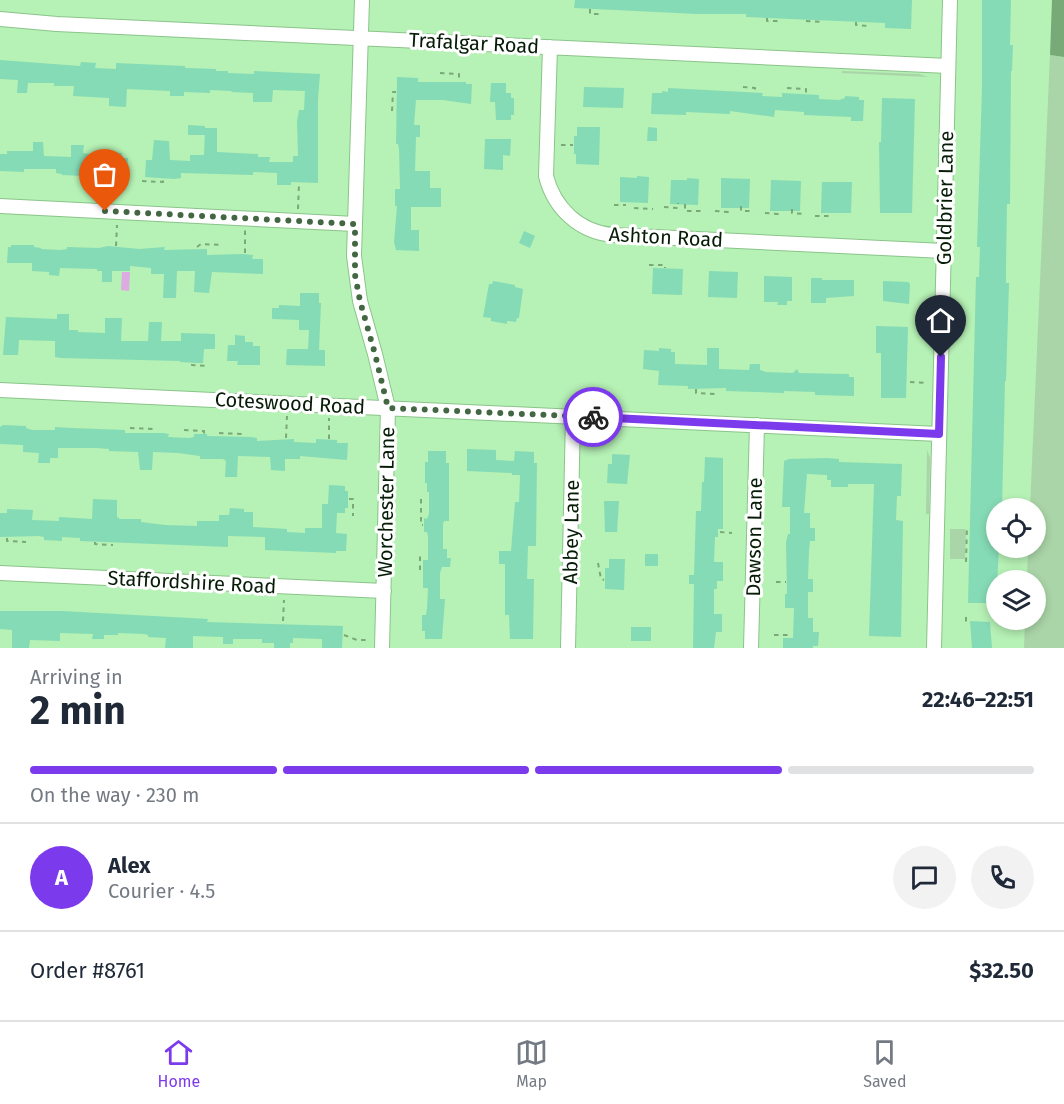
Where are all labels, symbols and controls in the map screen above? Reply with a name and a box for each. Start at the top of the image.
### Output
street label: Trafalgar Road [408,28,540,58]
street label: Goldbrier Lane [932,131,958,265]
pin [79,149,130,211]
icon: bag [88,158,121,191]
street label: Ashton Road [608,222,724,252]
pin [915,295,966,357]
icon: home [924,304,957,337]
street label: Coteswood Road [214,387,366,419]
courier [563,387,623,447]
icon: bike [577,401,610,434]
street label: Worchester Lane [373,426,399,578]
street label: Dawson Lane [741,477,767,597]
street label: Abbey Lane [558,480,584,584]
map controls [986,498,1046,630]
button: locate [986,498,1046,558]
street label: Staffordshire Road [107,566,277,598]
button: layers [986,570,1046,630]
text: Arriving in [30,665,123,689]
text: 22:46–22:51 [922,686,1034,713]
text: 2 min [30,688,126,734]
text: On the way · 230 m [30,783,199,807]
button: chat [893,846,956,909]
button: phone [971,846,1034,909]
text: Alex [108,852,151,879]
text: A [55,864,68,891]
text: Courier · 4.5 [108,879,215,903]
text: Order #8761 [30,957,145,984]
text: $32.50 [969,957,1034,984]
tab: Home [158,1036,200,1091]
tab: Map [515,1036,548,1091]
tab: Saved [863,1036,906,1091]

